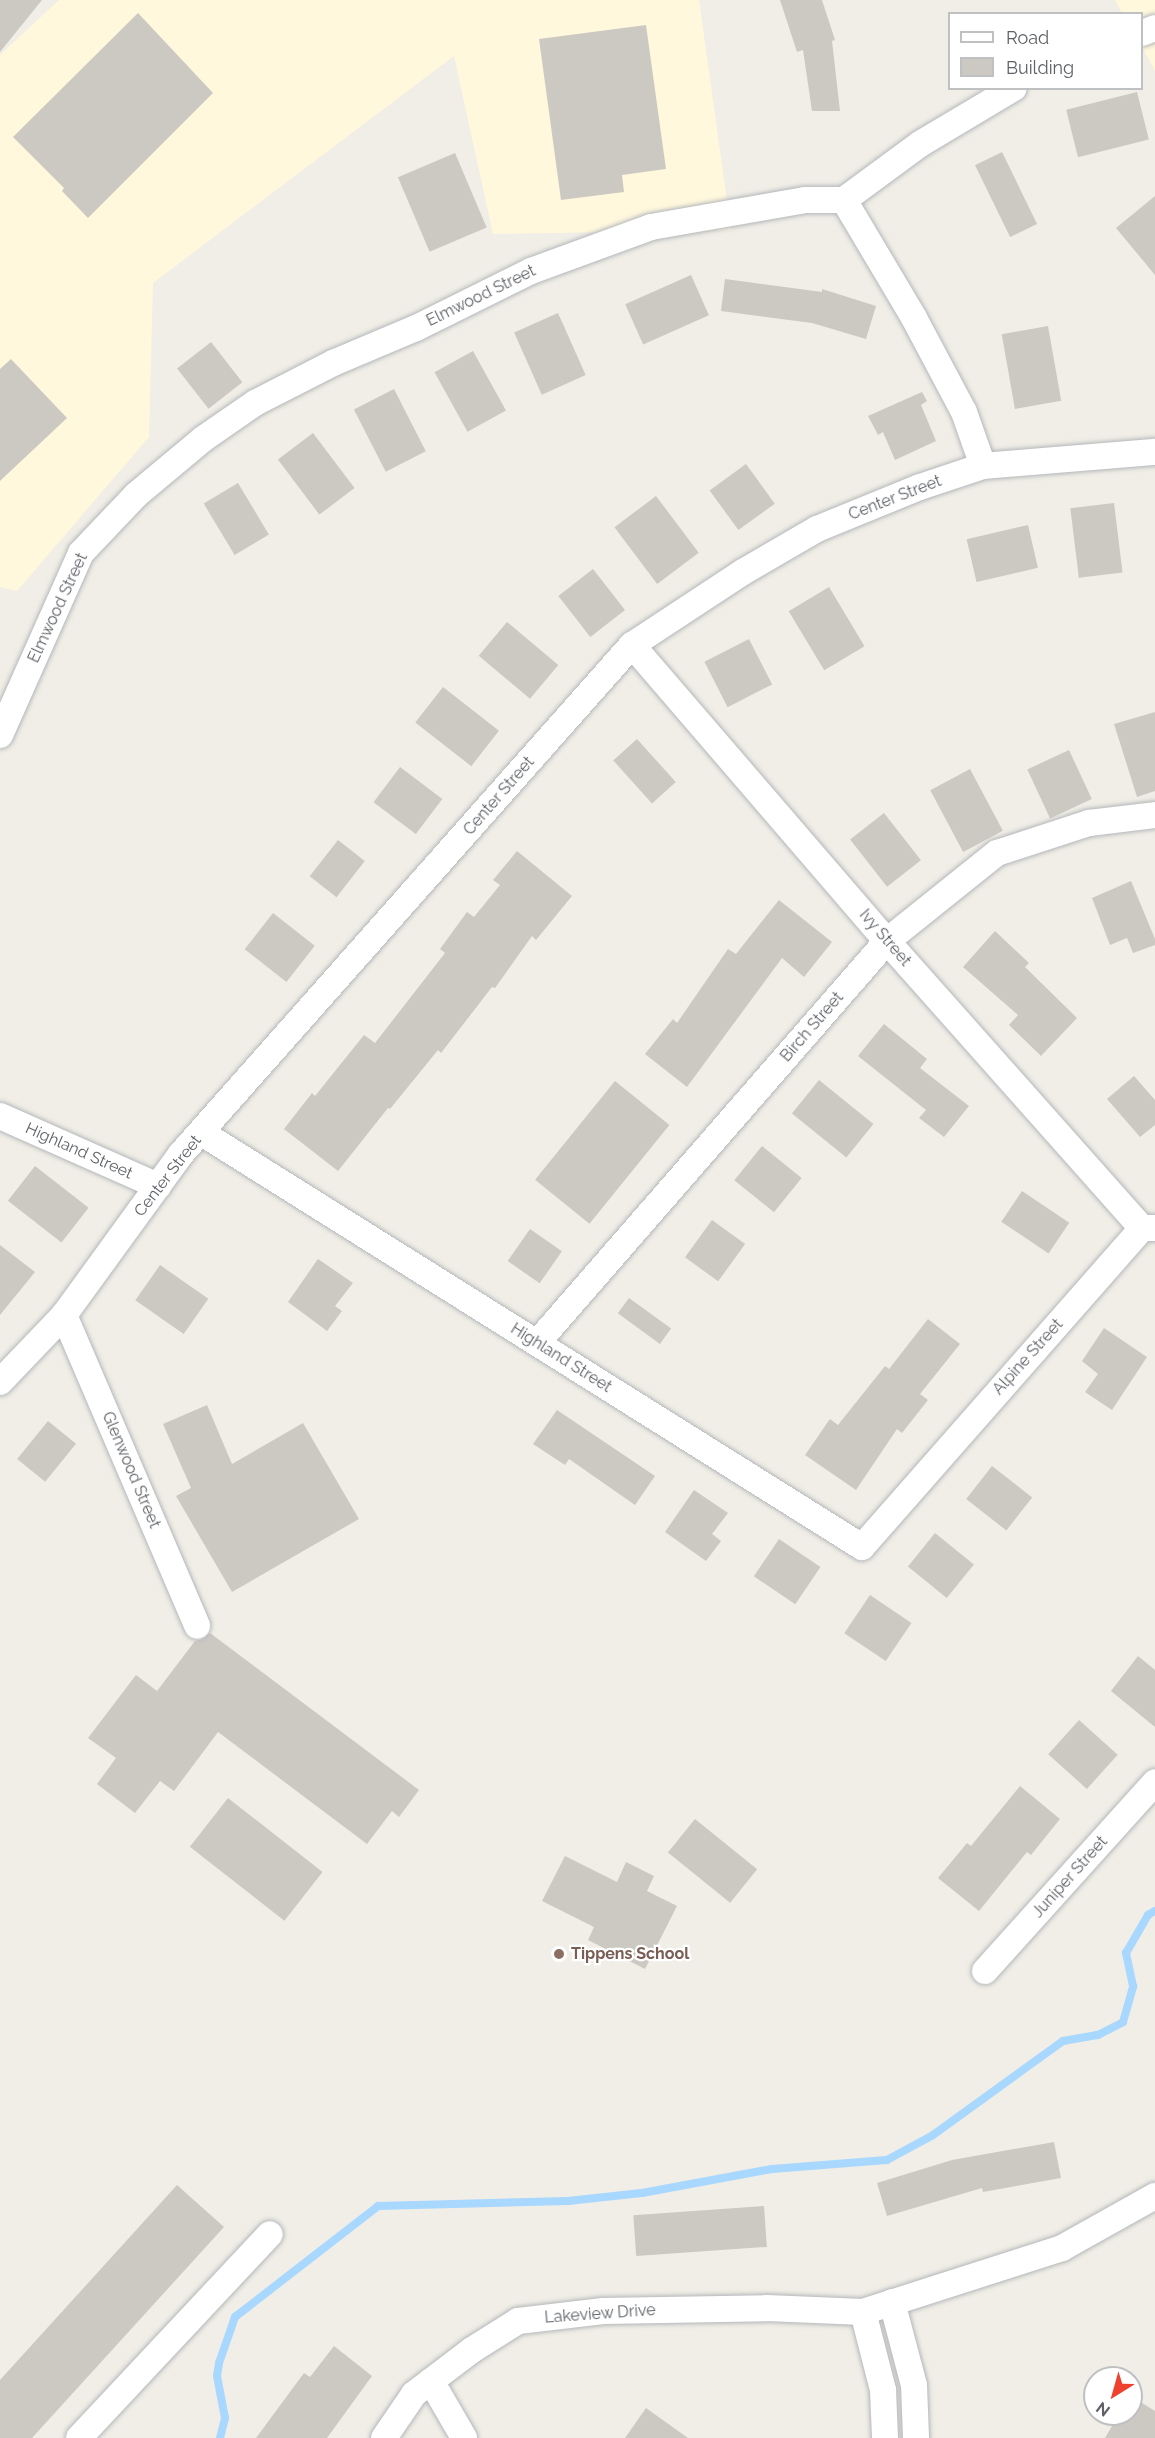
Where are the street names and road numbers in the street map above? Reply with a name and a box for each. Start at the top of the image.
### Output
street label: Elmwood Street [423,261,539,331]
street label: Center Street [846,471,944,525]
street label: Elmwood Street [24,550,92,666]
street label: Center Street [460,753,538,839]
street label: Ivy Street [855,905,915,971]
street label: Birch Street [777,988,847,1066]
street label: Highland Street [22,1119,136,1183]
street label: Center Street [130,1131,206,1221]
street label: Alpine Street [989,1315,1067,1399]
street label: Highland Street [507,1319,615,1397]
street label: Glenwood Street [98,1409,164,1531]
street label: Juniper Street [1028,1832,1112,1922]
street label: Lakeview Drive [544,2301,656,2327]

